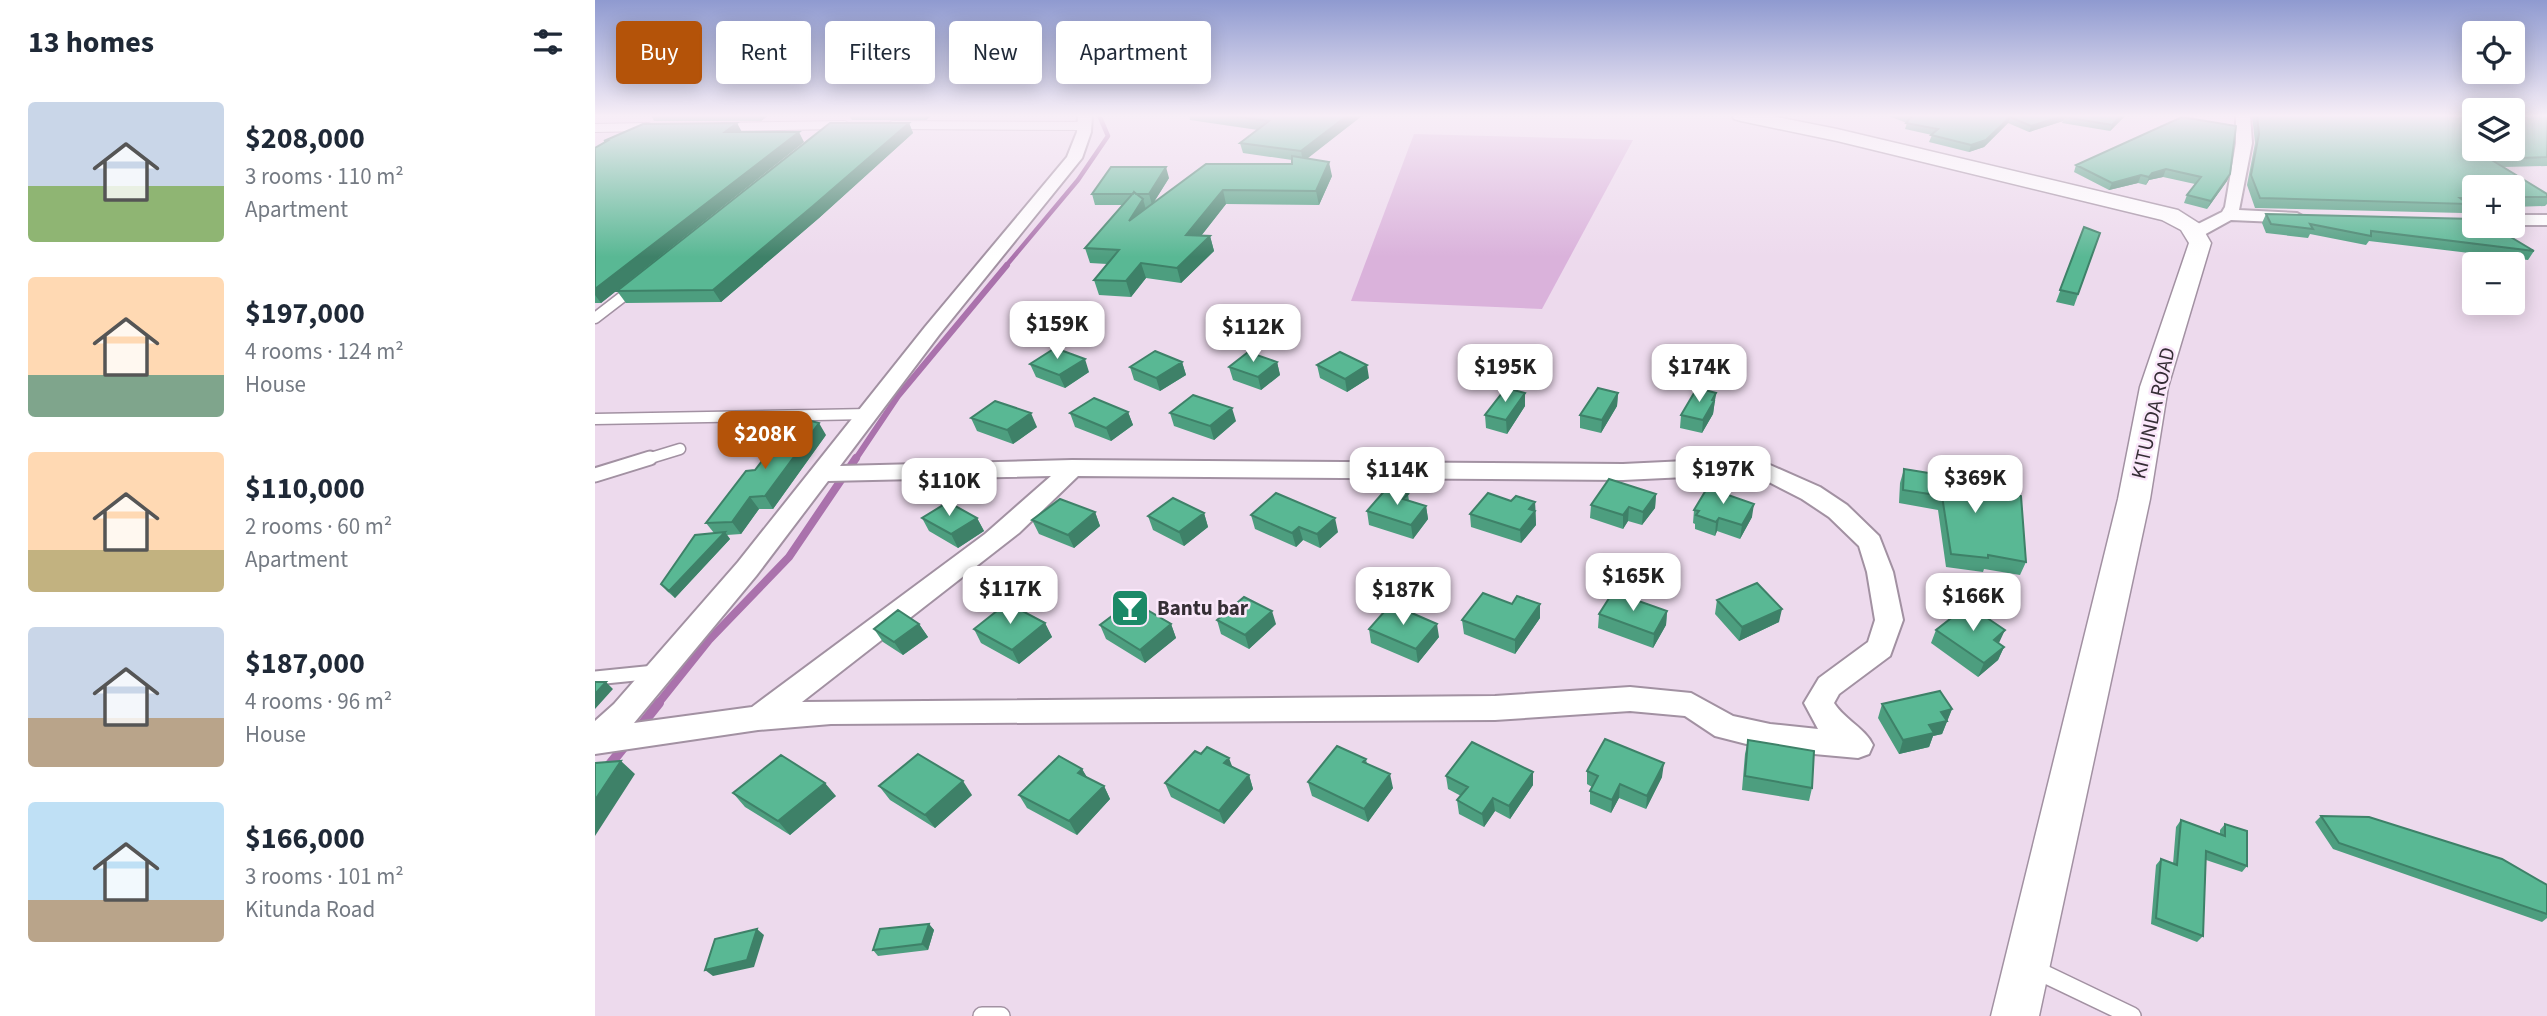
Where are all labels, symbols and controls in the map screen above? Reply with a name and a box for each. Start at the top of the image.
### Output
text: 13 homes [28,21,154,64]
chip: Buy [616,21,702,84]
chip: Rent [716,21,811,84]
chip: Filters [825,21,935,84]
chip: New [949,21,1042,84]
chip: Apartment [1056,21,1211,84]
map controls [2462,21,2525,315]
button: locate [2462,21,2525,84]
icon: filters [529,23,567,61]
button: layers [2462,98,2525,161]
text: $208,000 [245,117,365,160]
icon: home [84,130,168,214]
text: 3 rooms · 110 m² [245,160,404,193]
button: + [2462,175,2525,238]
text: Apartment [245,193,348,226]
button: − [2462,252,2525,315]
text: $197,000 [245,292,365,335]
pin: $159K [1008,302,1106,361]
pin: $112K [1204,304,1302,364]
icon: home [84,305,168,389]
text: $159K [1026,307,1088,340]
text: $112K [1222,310,1284,343]
text: 4 rooms · 124 m² [245,335,404,368]
pin: $195K [1456,344,1554,404]
pin: $174K [1650,344,1748,404]
street label: KITUNDA ROAD [2123,344,2183,482]
text: $195K [1474,350,1536,383]
text: $174K [1668,350,1730,383]
text: House [245,368,306,401]
pin: $208K [716,412,814,471]
text: $208K [734,417,796,450]
pin: $197K [1674,447,1772,506]
pin: $114K [1348,448,1446,507]
text: $197K [1692,452,1754,485]
text: $114K [1366,453,1428,486]
pin: $369K [1926,456,2024,515]
pin: $110K [900,458,998,518]
text: $369K [1944,461,2006,494]
text: $110K [918,464,980,497]
text: $110,000 [245,467,365,510]
icon: home [84,480,168,564]
text: 2 rooms · 60 m² [245,510,392,543]
text: Apartment [245,543,348,576]
pin: $165K [1584,554,1682,613]
text: $165K [1602,559,1664,592]
pin: $117K [961,566,1059,626]
pin: $187K [1354,568,1452,627]
text: $117K [979,572,1041,605]
text: $187K [1372,573,1434,606]
pin: $166K [1924,574,2022,633]
text: $166K [1942,579,2004,612]
bar icon: Bantu bar [1109,587,1151,629]
place label: Bantu bar [1157,593,1249,623]
text: $187,000 [245,642,365,685]
icon: home [84,655,168,739]
text: 4 rooms · 96 m² [245,685,392,718]
text: House [245,718,306,751]
text: $166,000 [245,817,365,860]
icon: home [84,830,168,914]
text: 3 rooms · 101 m² [245,860,404,893]
text: Kitunda Road [245,893,375,926]

